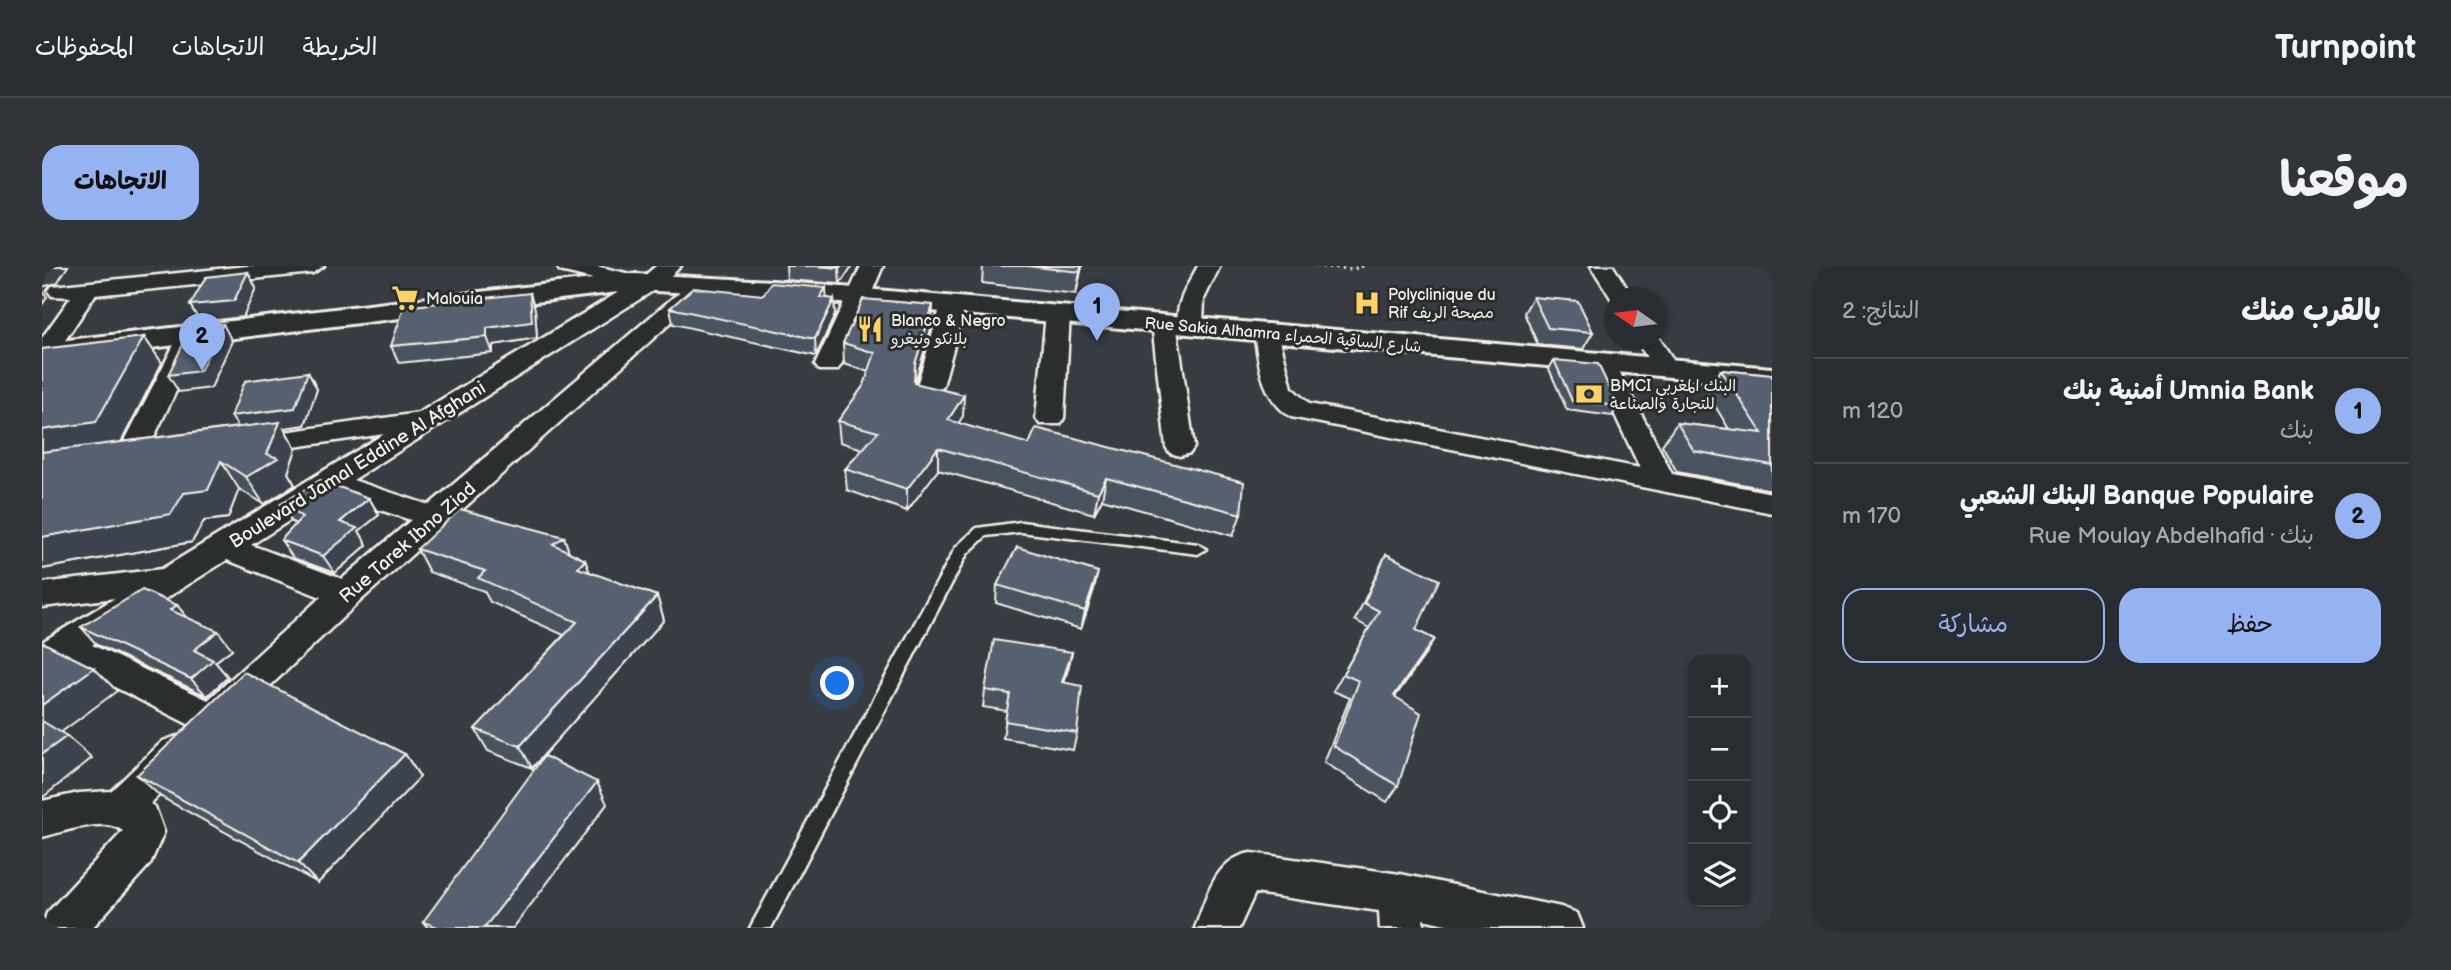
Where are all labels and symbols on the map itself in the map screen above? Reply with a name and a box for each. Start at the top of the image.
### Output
supermarket icon: Malouia [390,283,420,313]
pin: 1 [1074,283,1120,341]
place label: Polyclinique du Rif مصحة الريف [1388,286,1496,323]
north arrow [1604,287,1667,350]
hospital icon: Polyclinique du Rif مصحة الريف [1352,288,1382,318]
place label: Malouia [426,290,483,309]
place label: Blanco & Negro بلانكو ونيغرو [890,312,1006,349]
pin: 2 [179,313,225,371]
restaurant icon: Blanco & Negro بلانكو ونيغرو [855,314,885,344]
street label: Rue Sakia Alhamra شارع الساقية الحمراء [1144,314,1422,358]
street label: Boulevard Jamal Eddine Al Afghani [225,377,490,554]
place label: BMCI البنك المغربي للتجارة والصناعة [1610,377,1736,414]
bank icon: BMCI البنك المغربي للتجارة والصناعة [1574,379,1604,409]
street label: Rue Tarek Ibno Ziad [335,478,481,609]
your location [820,666,854,700]

